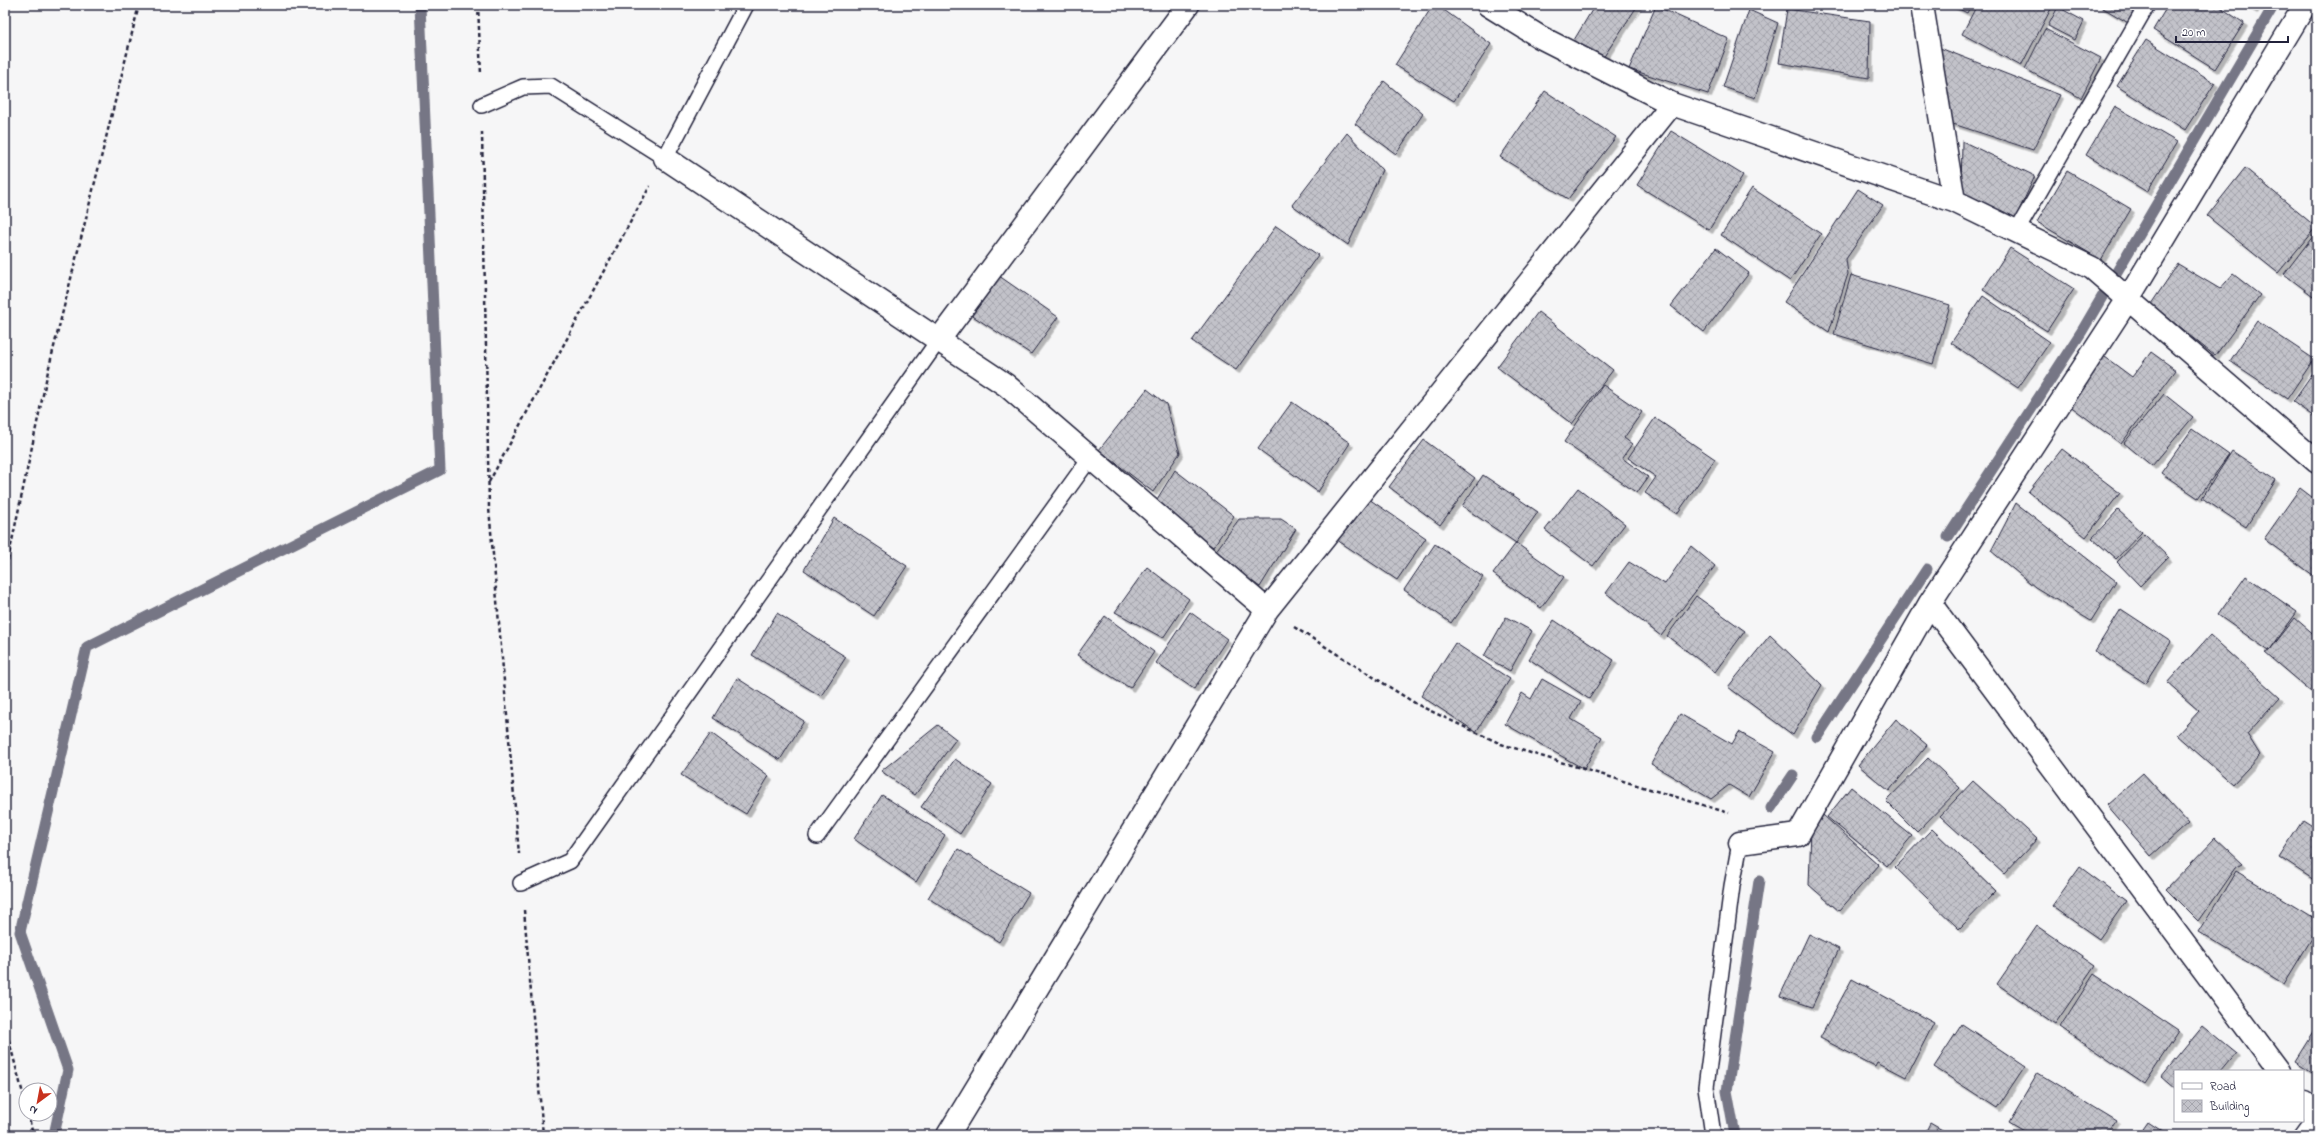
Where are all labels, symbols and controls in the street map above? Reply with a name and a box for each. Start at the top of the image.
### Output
scale bar [2176,18,2288,44]
text: 20 m [2182,24,2205,42]
legend [2174,1070,2304,1122]
text: Road [2210,1078,2236,1096]
north arrow [18,1082,58,1122]
text: Building [2209,1098,2249,1117]
text: N [26,1101,41,1118]

